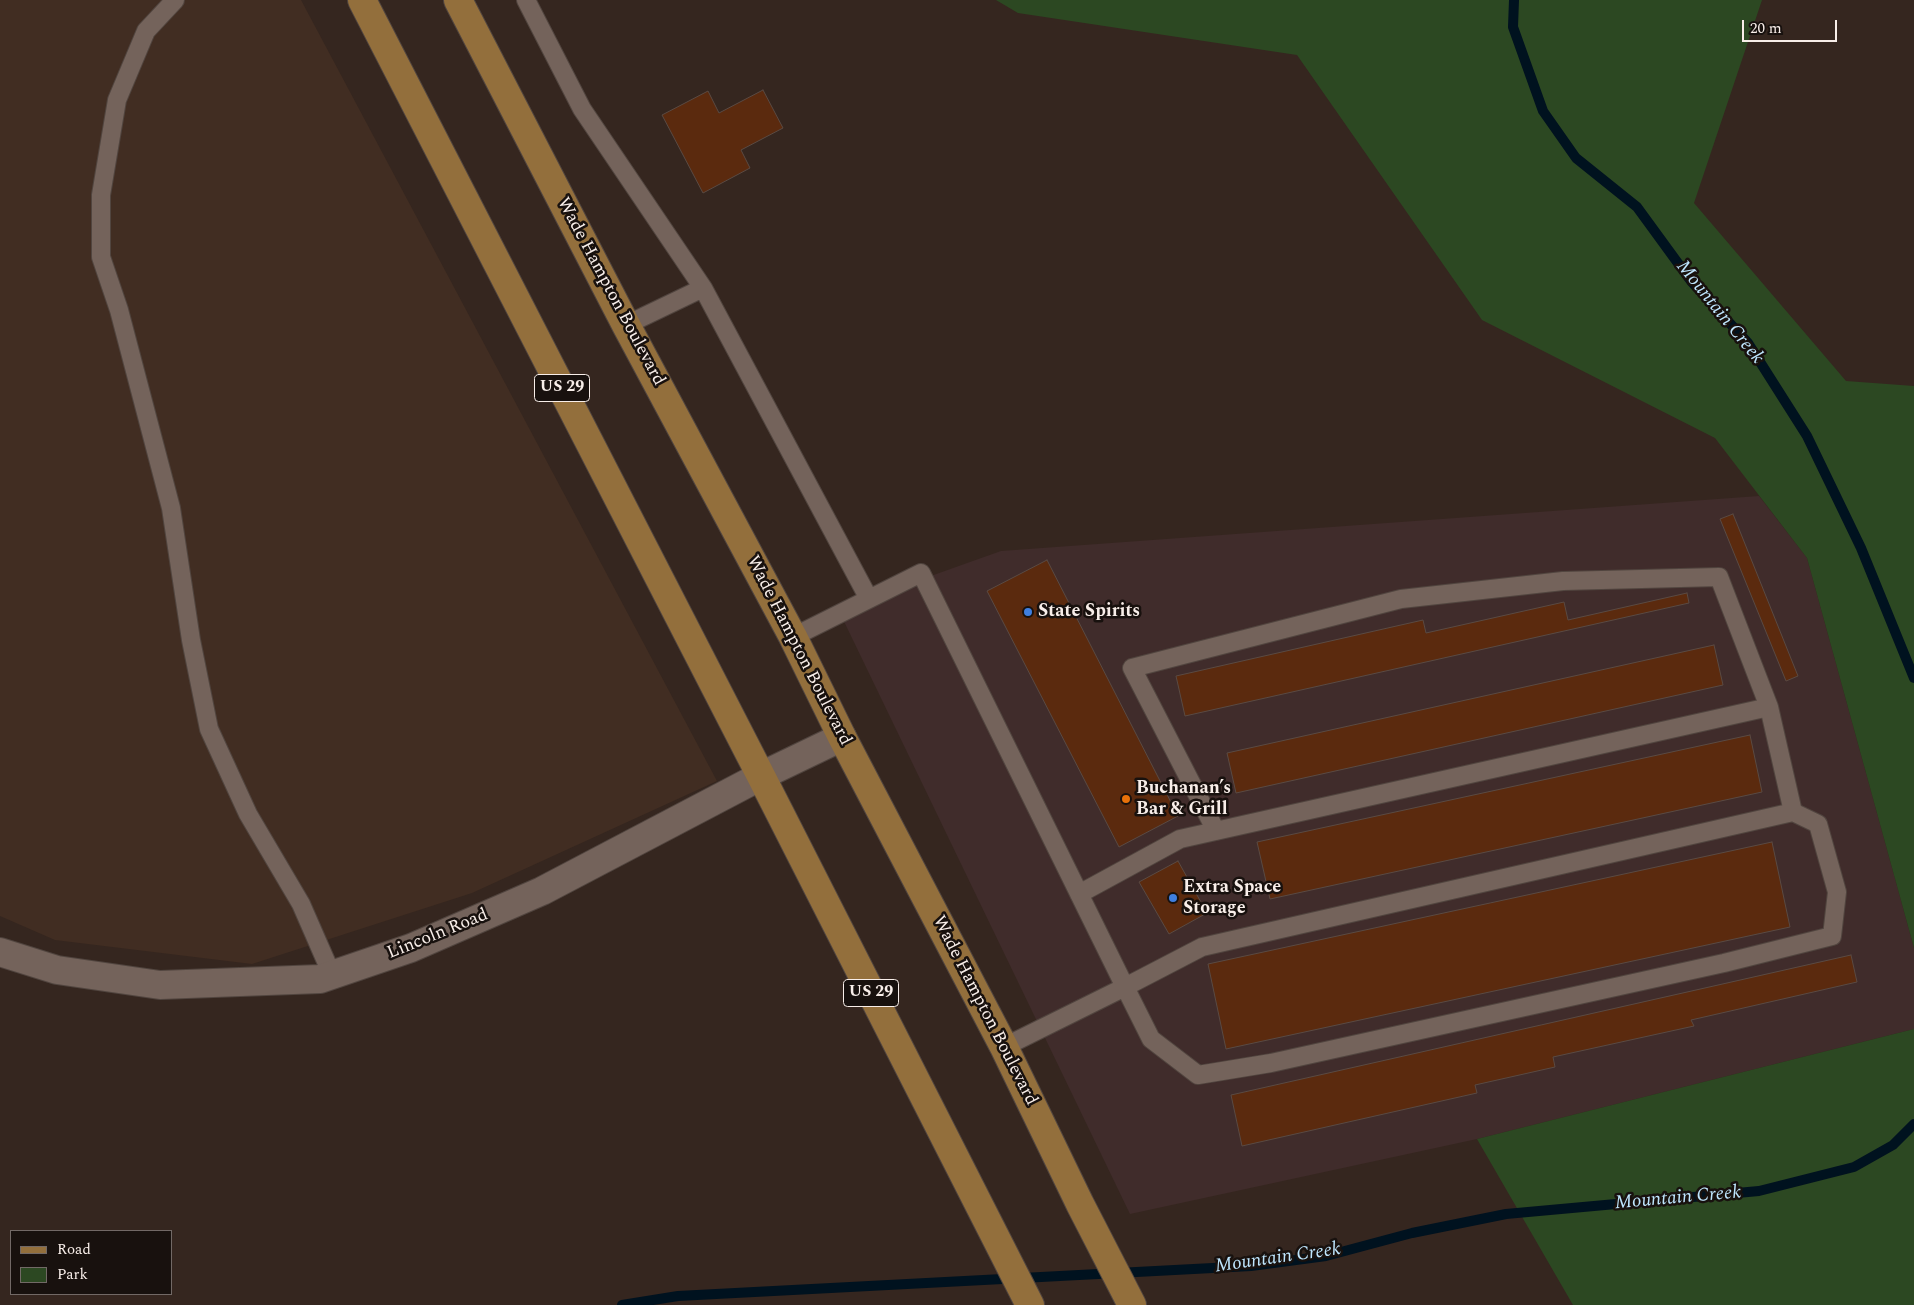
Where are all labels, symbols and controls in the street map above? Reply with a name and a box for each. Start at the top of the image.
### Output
scale bar [1744,10,1839,42]
text: 20 m [1750,17,1782,40]
street label: Wade Hampton Boulevard [551,194,669,390]
water label: Mountain Creek [1670,257,1768,369]
road number: US 29 [534,374,590,402]
street label: Wade Hampton Boulevard [741,553,855,749]
place label: State Spirits [1038,601,1140,623]
marker: State Spirits [1022,606,1034,618]
place label: Buchanan’s Bar & Grill [1136,778,1231,821]
marker: Buchanan’s Bar & Grill [1120,793,1132,805]
place label: Extra Space Storage [1183,877,1281,920]
marker: Extra Space Storage [1167,892,1179,904]
street label: Lincoln Road [385,905,491,965]
street label: Wade Hampton Boulevard [927,913,1041,1109]
road number: US 29 [844,980,898,1006]
water label: Mountain Creek [1614,1182,1742,1216]
legend [10,1230,172,1295]
text: Road [57,1238,91,1261]
water label: Mountain Creek [1214,1239,1342,1279]
text: Park [57,1263,88,1286]

